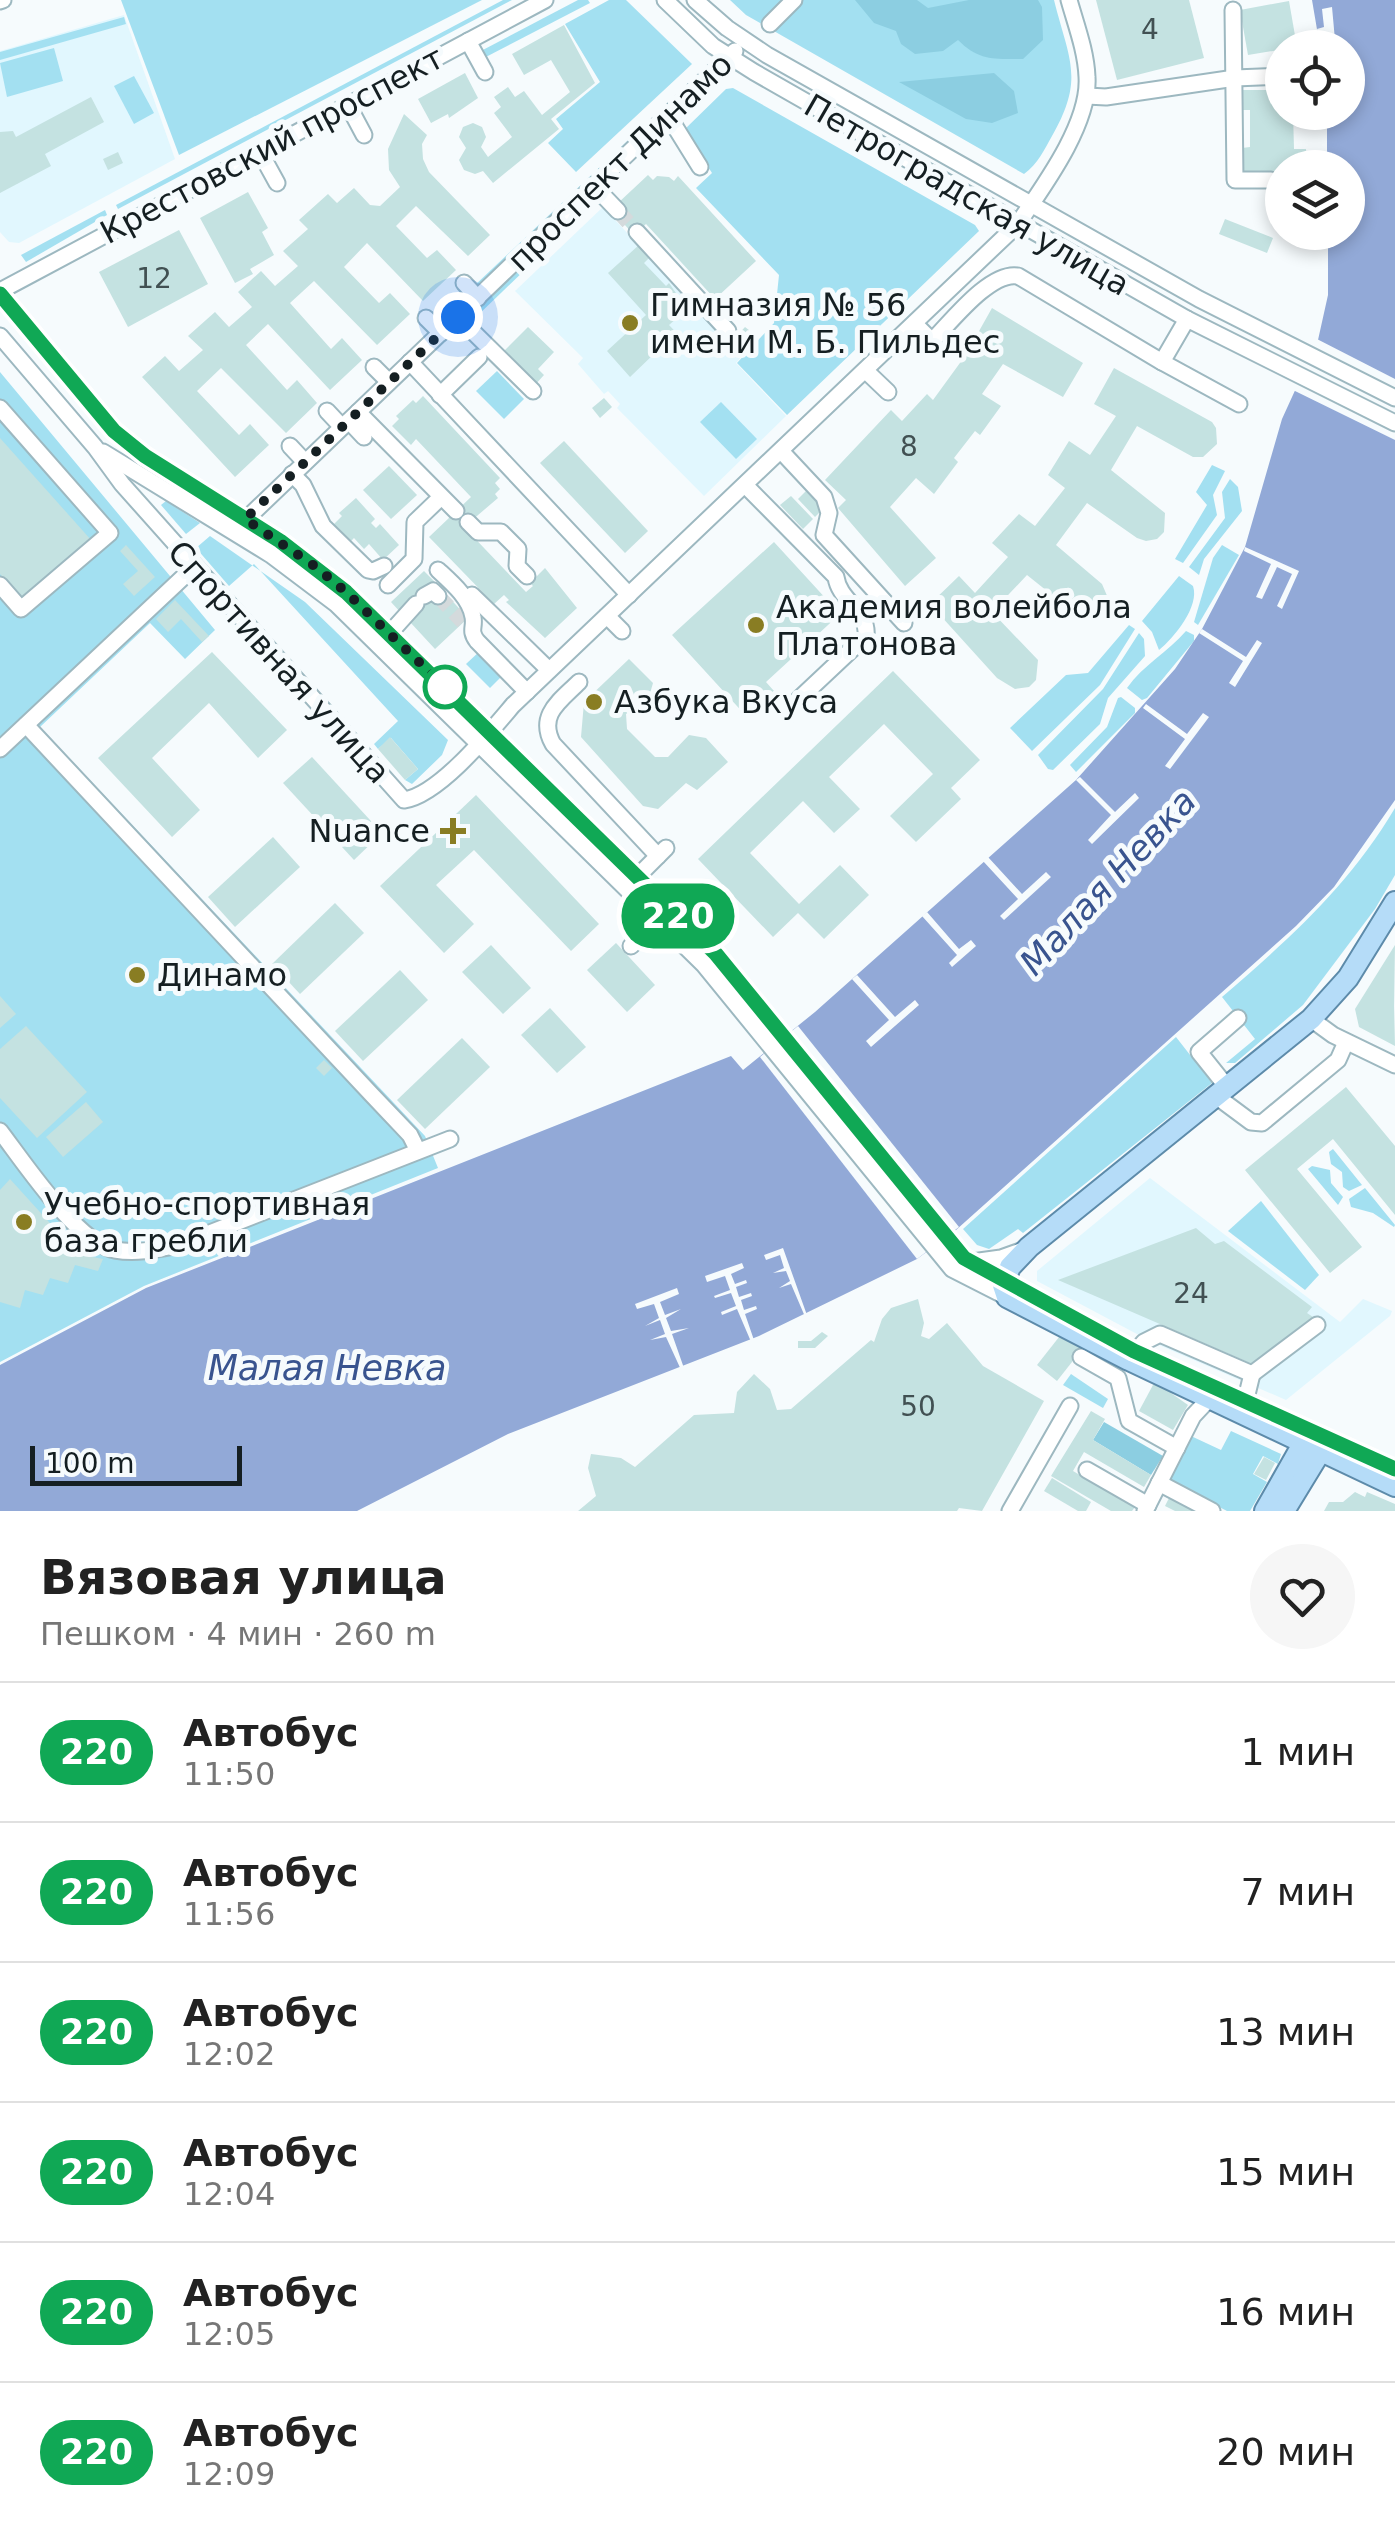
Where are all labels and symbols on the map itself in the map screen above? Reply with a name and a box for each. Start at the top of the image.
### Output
house number: 4 [1141,13,1159,46]
street label: Крестовский проспект [94,38,450,252]
street label: проспект Динамо [500,45,740,279]
street label: Петроградская улица [798,86,1136,304]
house number: 12 [136,262,172,295]
place label: Гимназия № 56 имени М. Б. Пильдес [650,286,1000,361]
your location [433,292,483,342]
marker: Гимназия № 56 имени М. Б. Пильдес [619,312,641,334]
house number: 8 [900,430,918,463]
street label: Спортивная улица [160,533,398,791]
place label: Академия волейбола Платонова [776,588,1132,663]
marker: Академия волейбола Платонова [745,614,767,636]
unlabelled marker [424,666,466,708]
place label: Азбука Вкуса [614,683,838,721]
marker: Азбука Вкуса [583,691,605,713]
water label: Малая Невка [1012,781,1204,983]
place label: Nuance [309,812,430,850]
marker: Nuance [440,818,466,844]
line badge: 220 [620,884,736,948]
place label: Динамо [157,956,287,994]
marker: Динамо [126,964,148,986]
place label: Учебно-спортивная база гребли [44,1185,370,1260]
marker: Учебно-спортивная база гребли [13,1211,35,1233]
house number: 24 [1173,1277,1209,1310]
water label: Малая Невка [208,1348,446,1388]
house number: 50 [900,1390,936,1423]
scale bar [30,1441,242,1486]

